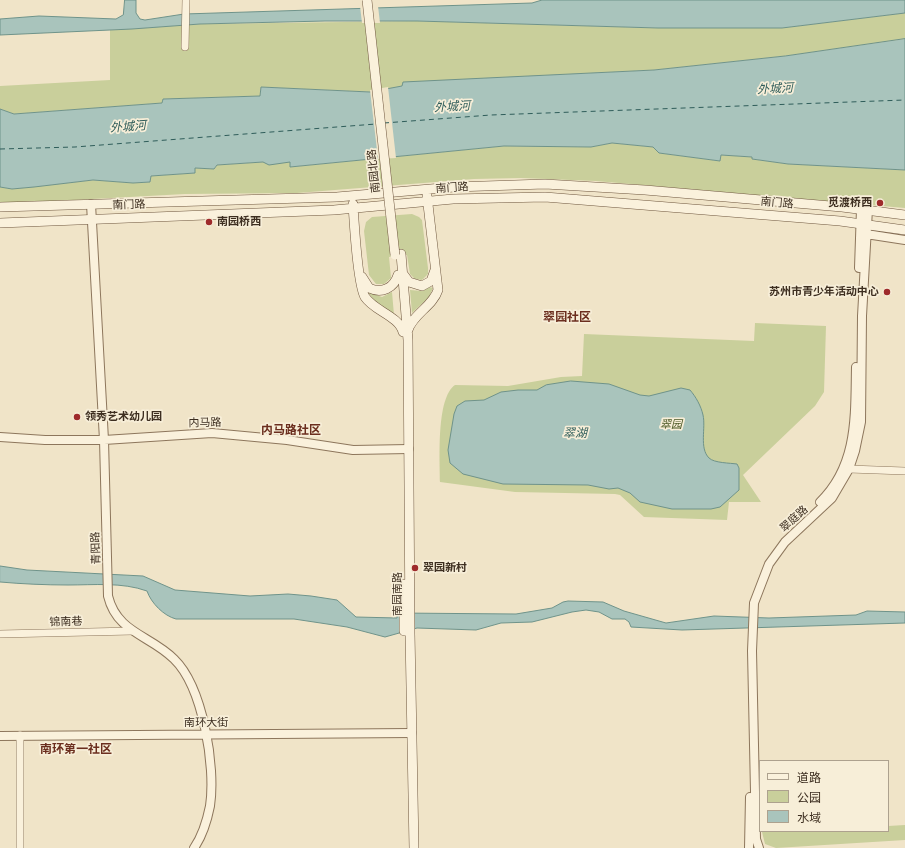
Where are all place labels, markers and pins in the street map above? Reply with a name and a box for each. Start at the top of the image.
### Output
place label: 觅渡桥西 [828,196,872,210]
marker: 觅渡桥西 [875,198,885,208]
place label: 南园桥西 [217,215,261,229]
marker: 南园桥西 [204,217,214,227]
place label: 苏州市青少年活动中心 [769,285,879,299]
marker: 苏州市青少年活动中心 [882,287,892,297]
place label: 领秀艺术幼儿园 [85,410,162,424]
marker: 领秀艺术幼儿园 [72,412,82,422]
place label: 翠园新村 [423,561,467,575]
marker: 翠园新村 [410,563,420,573]

